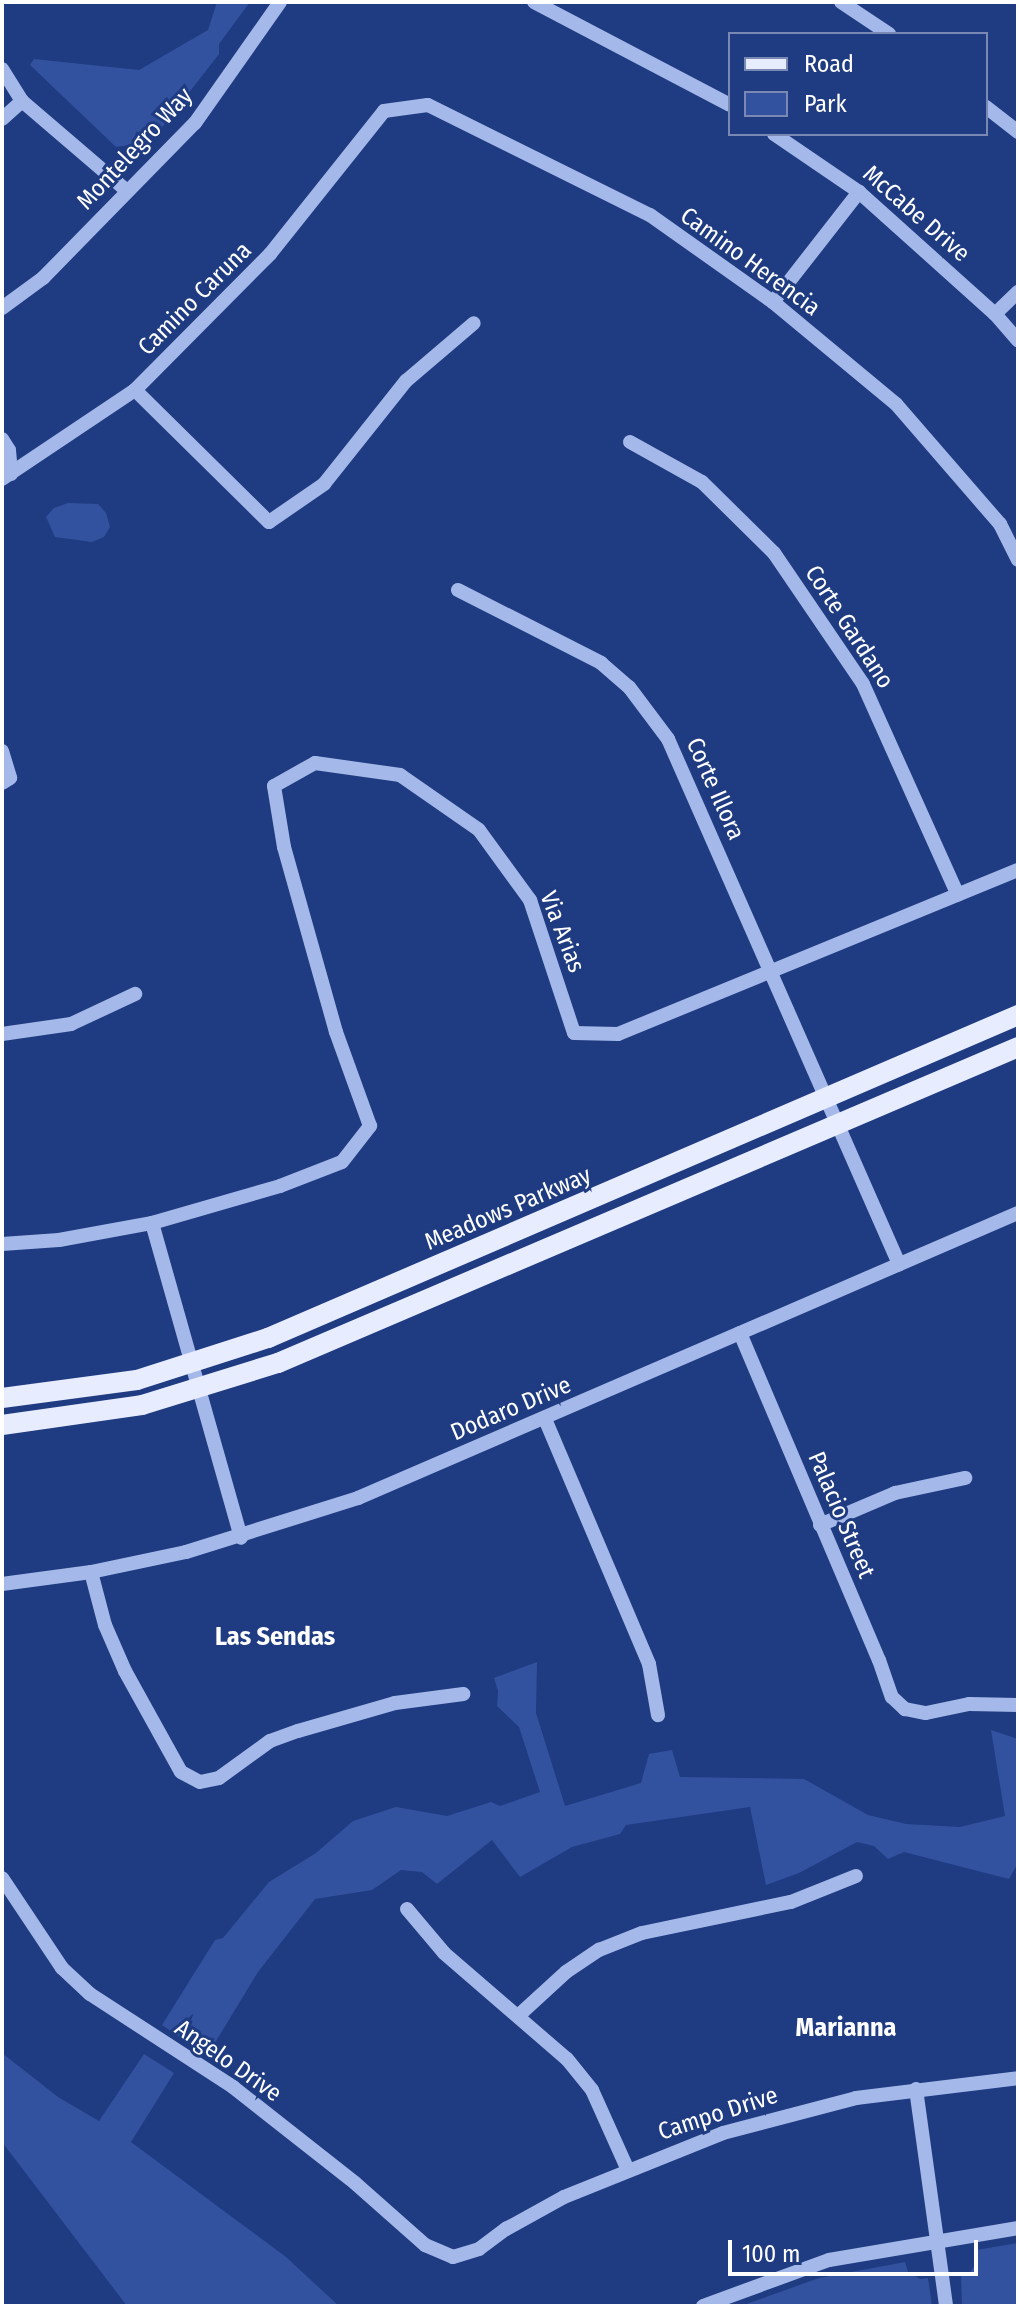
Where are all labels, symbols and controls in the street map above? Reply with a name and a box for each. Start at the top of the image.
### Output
legend [728,32,988,136]
text: Road [804,50,854,78]
street label: Montelegro Way [71,82,199,216]
text: Park [804,90,847,118]
street label: McCabe Drive [857,160,975,268]
street label: Camino Herencia [674,202,826,322]
street label: Camino Caruna [132,236,258,362]
street label: Corte Gardano [799,560,899,694]
street label: Corte Illora [680,734,750,844]
street label: Via Arias [533,887,591,977]
street label: Meadows Parkway [421,1161,595,1257]
street label: Dodaro Drive [446,1371,576,1447]
street label: Palacio Street [801,1448,881,1582]
district label: Las Sendas [215,1621,335,1653]
district label: Marianna [796,2012,896,2044]
street label: Angelo Drive [169,2014,287,2108]
street label: Campo Drive [655,2081,781,2147]
scale bar [732,2224,982,2274]
text: 100 m [742,2240,800,2268]

